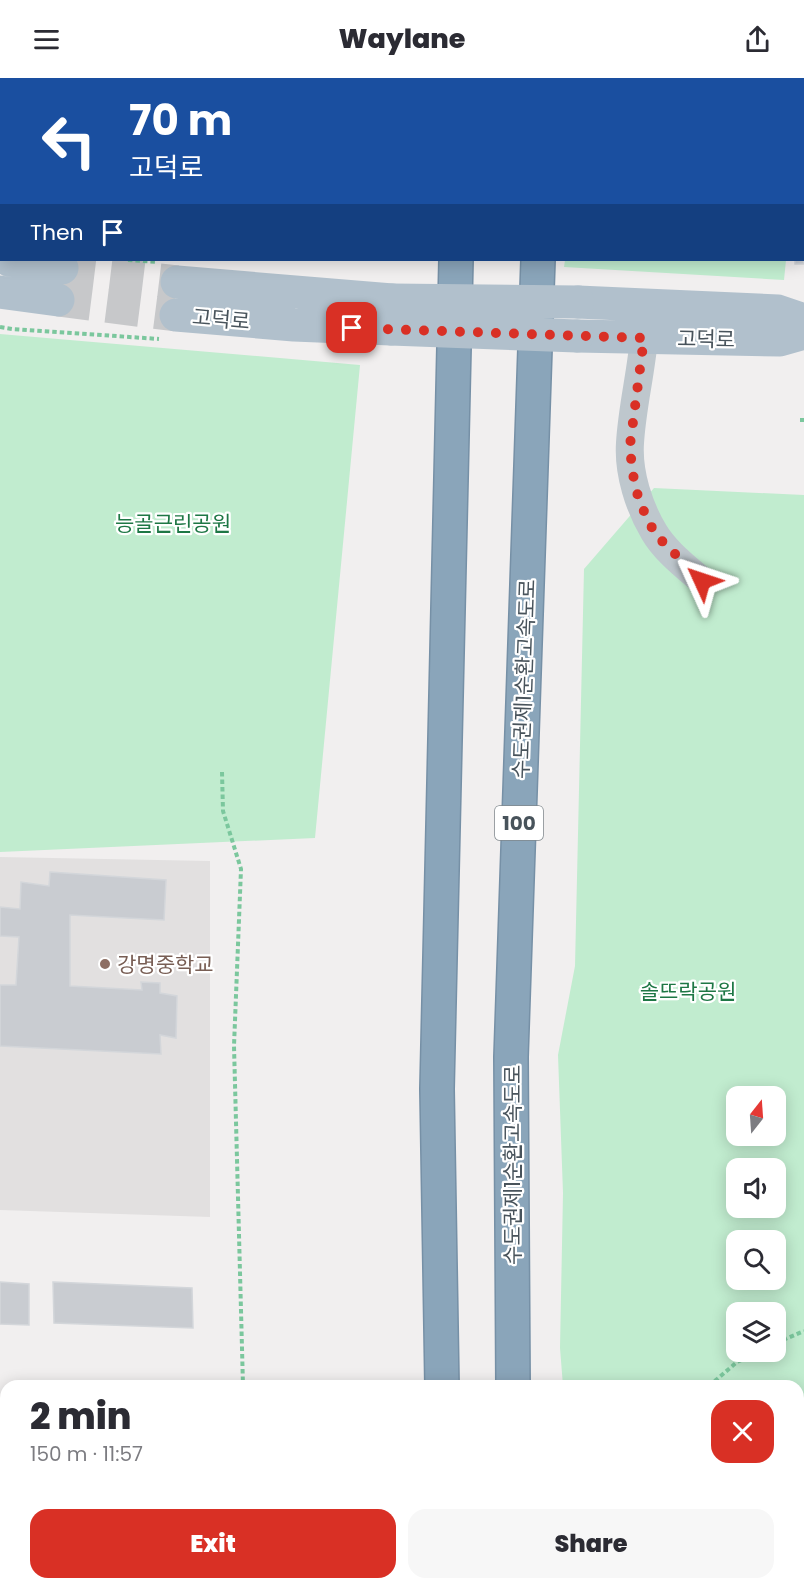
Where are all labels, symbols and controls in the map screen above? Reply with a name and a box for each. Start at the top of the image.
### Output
text: Waylane [339,20,465,57]
icon: menu [30,23,63,56]
icon: share [741,23,774,56]
text: 70 m [129,91,232,150]
icon: left [30,102,108,180]
text: 고덕로 [129,149,204,186]
icon: arrive [96,216,129,249]
text: Then [30,217,84,248]
street label: 고덕로 [191,302,251,336]
pin [326,302,377,353]
icon: arrive [335,311,368,344]
street label: 고덕로 [677,324,735,354]
park label: 능골근린공원 [115,509,231,538]
position arrow [670,549,734,613]
street label: 수도권제1순환고속도로 [506,579,542,779]
road number: 100 [495,806,543,840]
place label: 강명중학교 [117,950,214,979]
marker: 강명중학교 [98,957,112,971]
park label: 솔뜨락공원 [640,977,736,1006]
street label: 수도권제1순환고속도로 [498,1065,527,1265]
north arrow [726,1086,786,1146]
map controls [726,1086,786,1362]
button: sound [726,1158,786,1218]
button: search [726,1230,786,1290]
button: layers [726,1302,786,1362]
text: 2 min [30,1391,132,1442]
button: close [711,1400,774,1463]
text: 150 m · 11:57 [30,1440,143,1468]
button: Exit [30,1509,396,1578]
button: Share [408,1509,774,1578]

